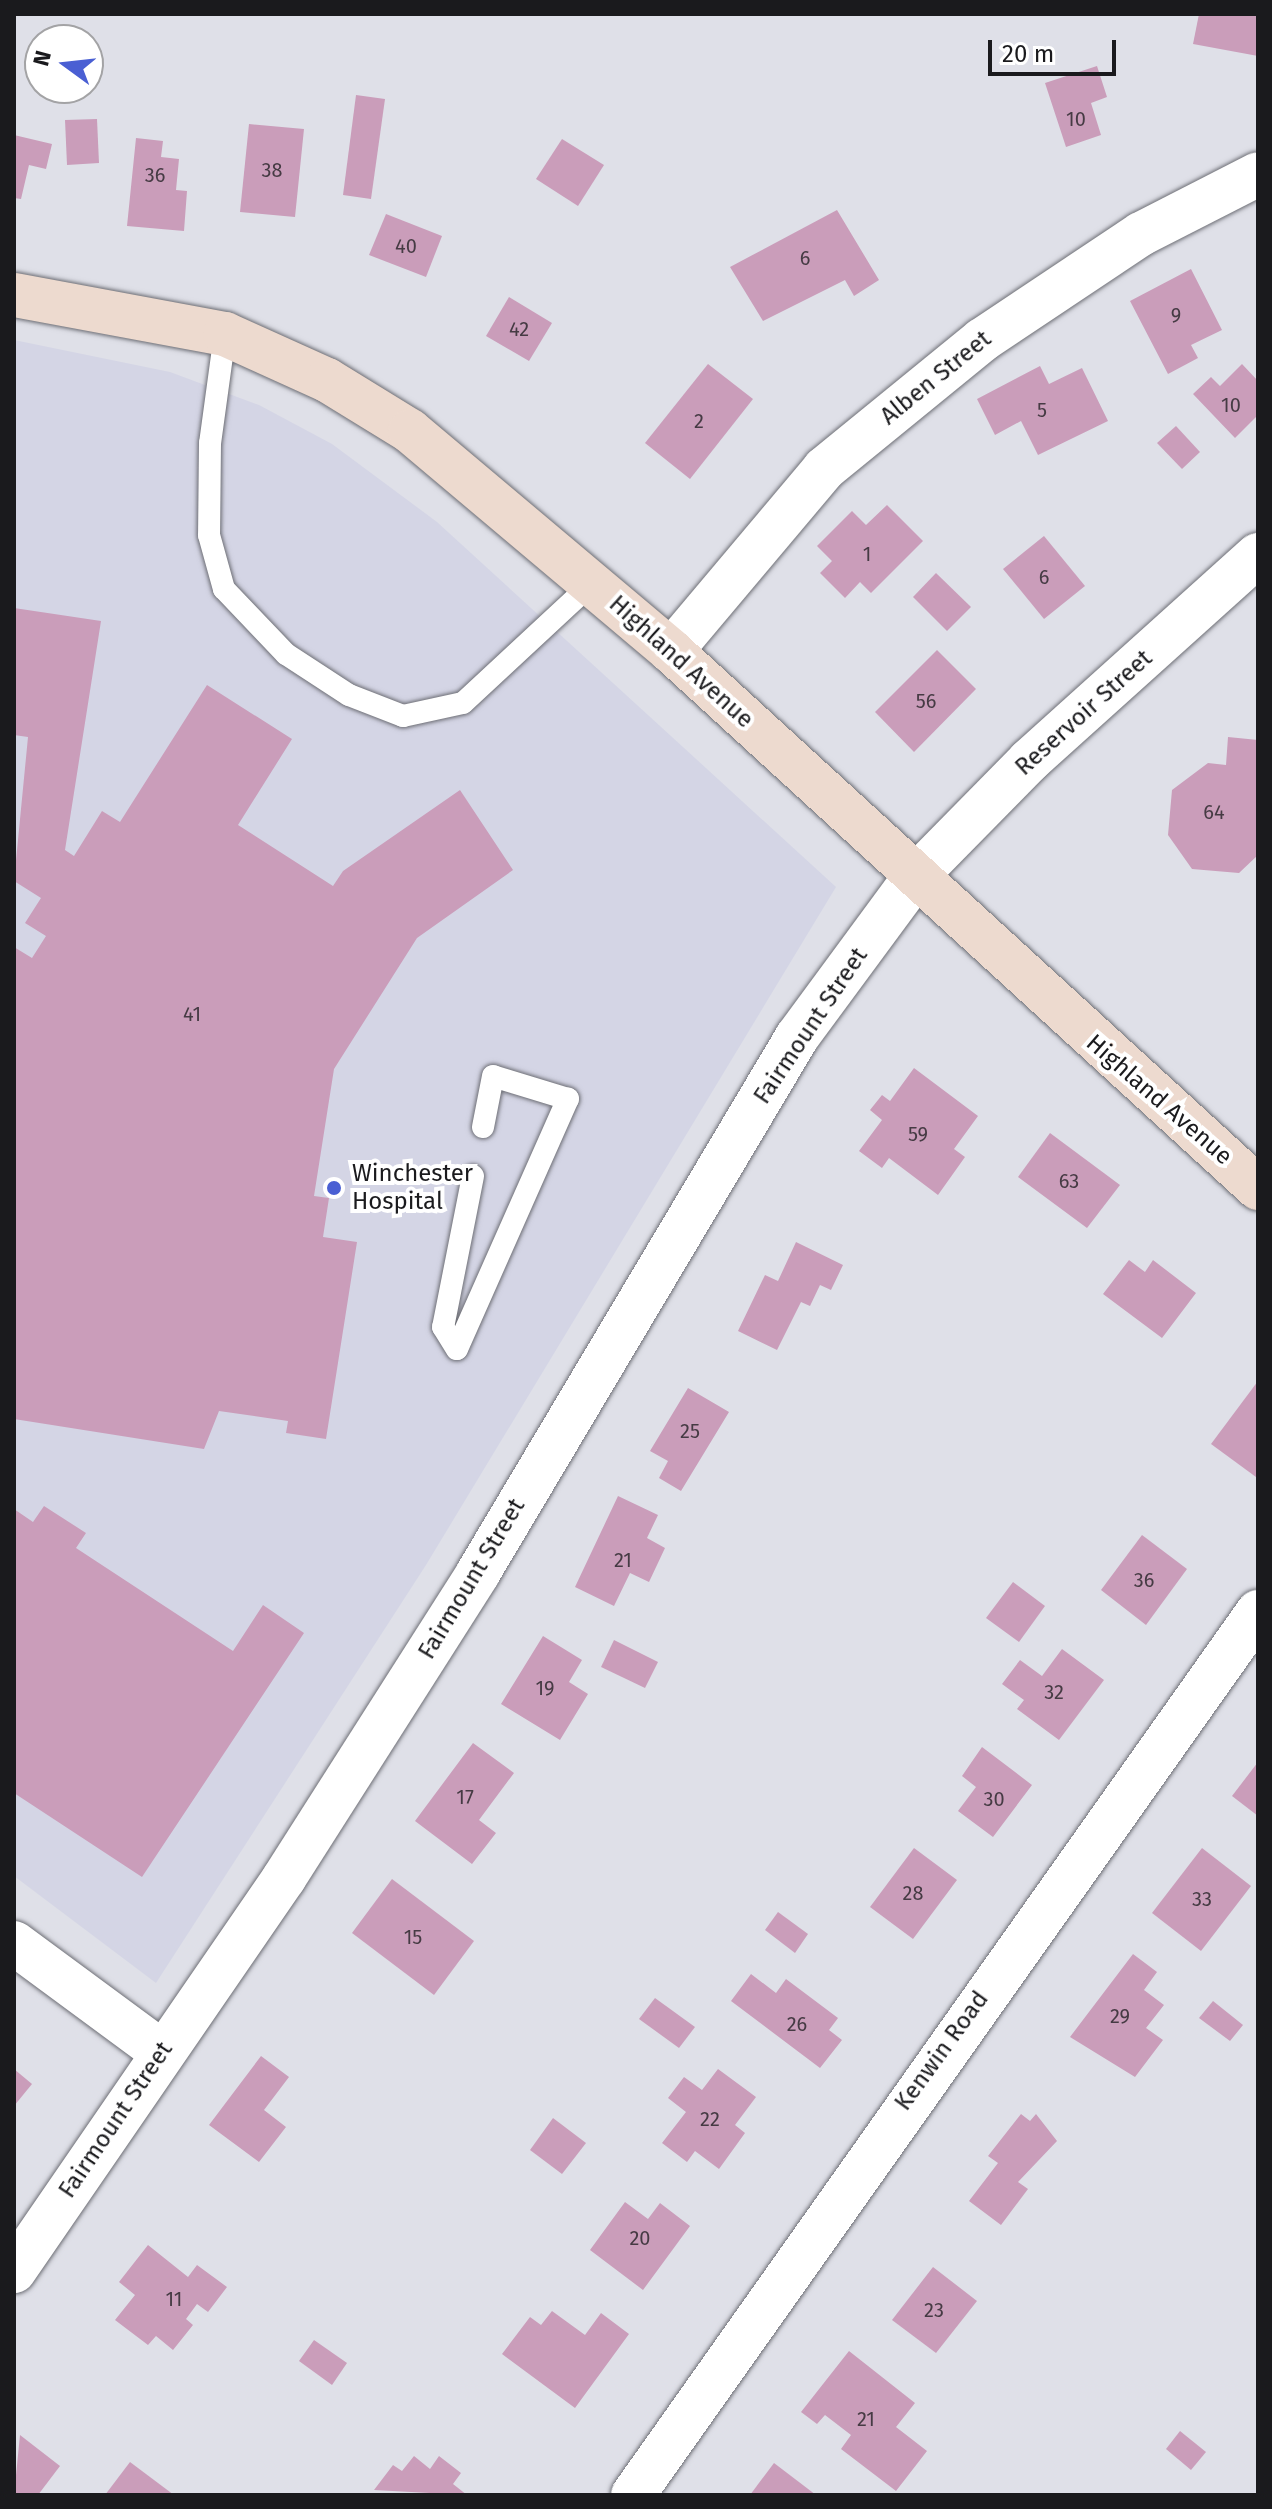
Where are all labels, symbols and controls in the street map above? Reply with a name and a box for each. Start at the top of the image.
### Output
north arrow [24,24,104,104]
scale bar [992,24,1120,74]
text: 20 m [1002,40,1054,68]
text: N [27,48,57,69]
house number: 10 [1066,107,1086,131]
house number: 38 [262,158,282,182]
house number: 36 [145,163,165,187]
house number: 40 [395,234,417,258]
house number: 6 [800,246,810,270]
house number: 9 [1171,303,1181,327]
house number: 42 [509,317,529,341]
street label: Alben Street [875,325,997,431]
house number: 10 [1221,393,1241,417]
house number: 5 [1037,398,1047,422]
house number: 2 [694,409,704,433]
house number: 1 [863,542,871,566]
house number: 6 [1039,565,1049,589]
street label: Highland Avenue [603,590,759,734]
street label: Reservoir Street [1010,644,1158,782]
house number: 56 [916,689,936,713]
house number: 64 [1203,800,1225,824]
street label: Fairmount Street [748,942,874,1110]
house number: 41 [183,1002,201,1026]
street label: Highland Avenue [1080,1029,1238,1171]
house number: 59 [908,1122,928,1146]
place label: Winchester Hospital [352,1160,473,1216]
house number: 63 [1059,1169,1079,1193]
marker: Winchester Hospital [323,1177,345,1199]
house number: 25 [680,1419,700,1443]
street label: Fairmount Street [413,1494,531,1664]
house number: 21 [614,1548,632,1572]
house number: 36 [1134,1568,1154,1592]
house number: 19 [535,1676,555,1700]
house number: 32 [1044,1680,1064,1704]
house number: 17 [456,1785,474,1809]
house number: 30 [983,1787,1005,1811]
house number: 28 [903,1881,923,1905]
house number: 33 [1192,1887,1212,1911]
house number: 15 [404,1925,422,1949]
street label: Kenwin Road [889,1986,995,2116]
house number: 29 [1110,2004,1130,2028]
house number: 26 [787,2012,807,2036]
street label: Fairmount Street [53,2036,179,2204]
house number: 22 [700,2107,720,2131]
house number: 20 [629,2226,651,2250]
house number: 11 [165,2287,183,2311]
house number: 23 [924,2298,944,2322]
house number: 21 [857,2407,875,2431]

